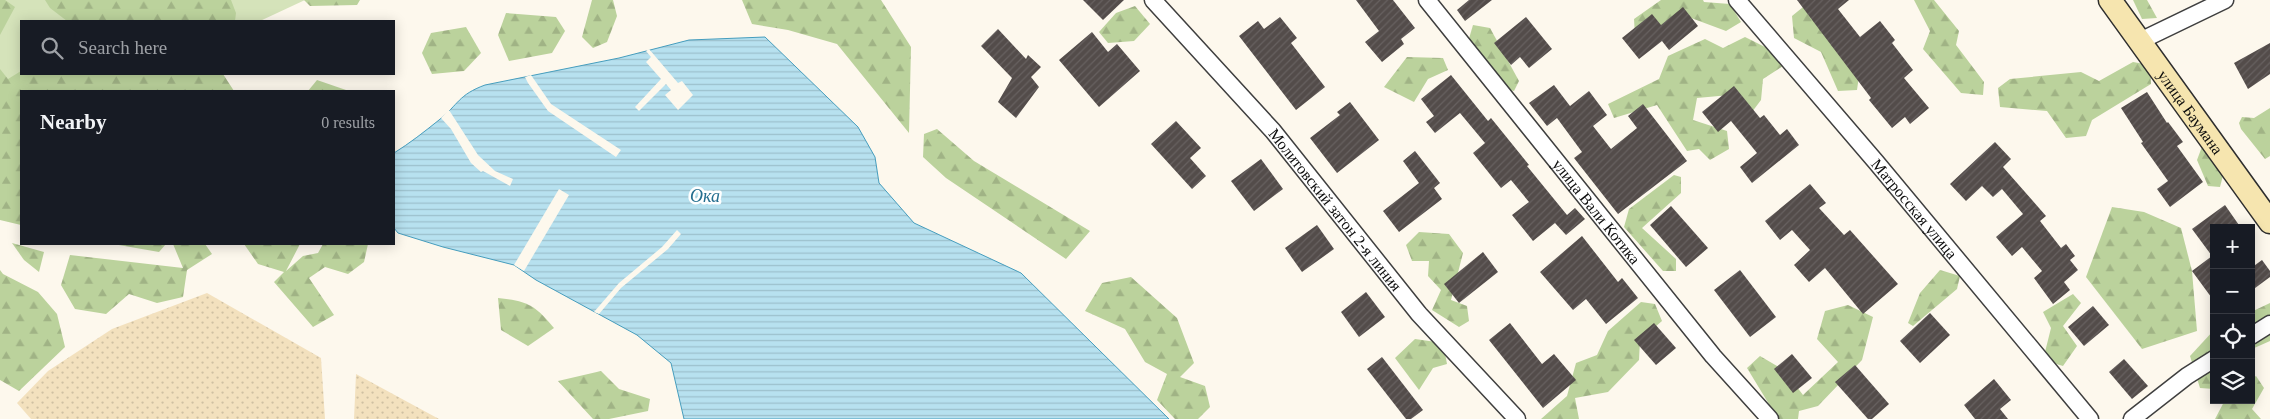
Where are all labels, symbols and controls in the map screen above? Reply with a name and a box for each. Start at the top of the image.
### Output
search box [20,20,395,75]
icon: search [38,34,66,62]
text: Search here [78,37,167,58]
street label: улица Баумана [2154,67,2227,157]
text: Nearby [40,110,107,134]
text: 0 results [321,114,375,131]
street label: Молитовский затон 2-я линия [1266,125,1406,294]
street label: улица Вали Котика [1549,155,1644,267]
street label: Матросская улица [1868,155,1961,262]
water label: Ока [690,186,720,206]
map controls [2210,224,2255,404]
button: + [2210,224,2255,269]
button: − [2210,269,2255,314]
button: locate [2210,314,2255,359]
button: layers [2210,359,2255,404]

